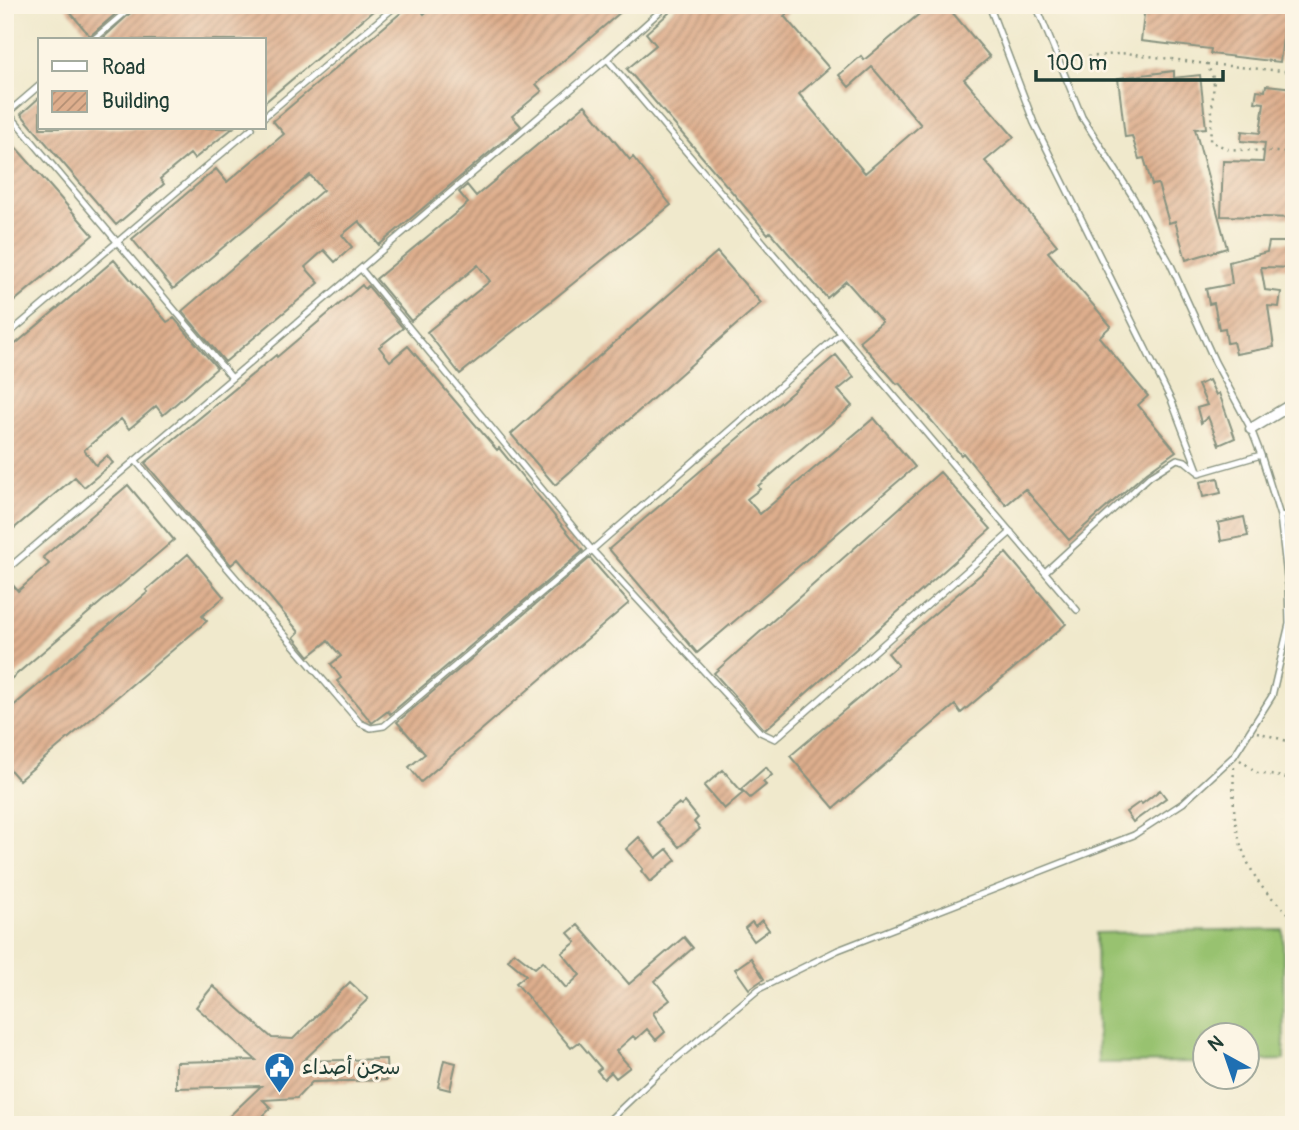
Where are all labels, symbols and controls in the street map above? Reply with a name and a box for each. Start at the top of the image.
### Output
legend [38,38,266,130]
scale bar [1036,38,1224,82]
text: 100 m [1047,50,1107,77]
text: Road [102,54,146,81]
text: Building [102,88,169,115]
north arrow [1190,1021,1260,1092]
text: N [1203,1030,1228,1057]
public building icon: سجن أصداء [262,1050,296,1094]
place label: سجن أصداء [302,1054,401,1081]

